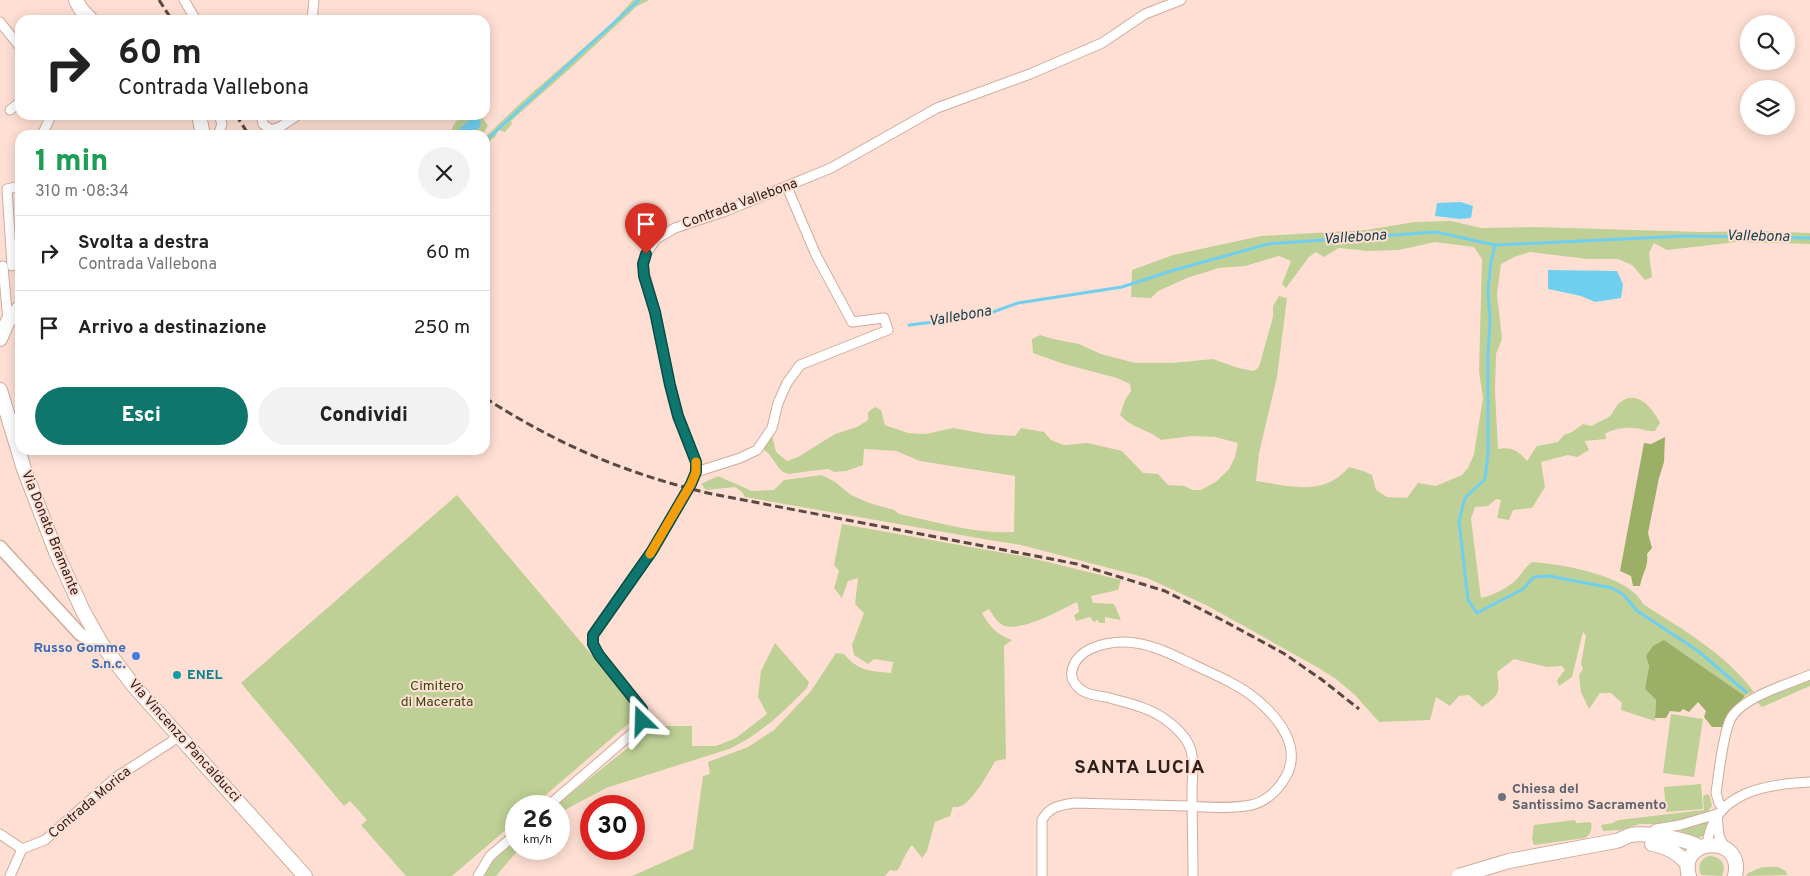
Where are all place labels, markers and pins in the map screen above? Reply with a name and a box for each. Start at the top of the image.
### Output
pin [625,203,667,254]
place label: Russo Gomme S.n.c. [33,640,126,673]
marker: Russo Gomme S.n.c. [130,650,142,662]
place label: ENEL [187,667,222,684]
marker: ENEL [171,669,183,681]
place label: Chiesa del Santissimo Sacramento [1512,781,1666,814]
marker: Chiesa del Santissimo Sacramento [1496,791,1508,803]

